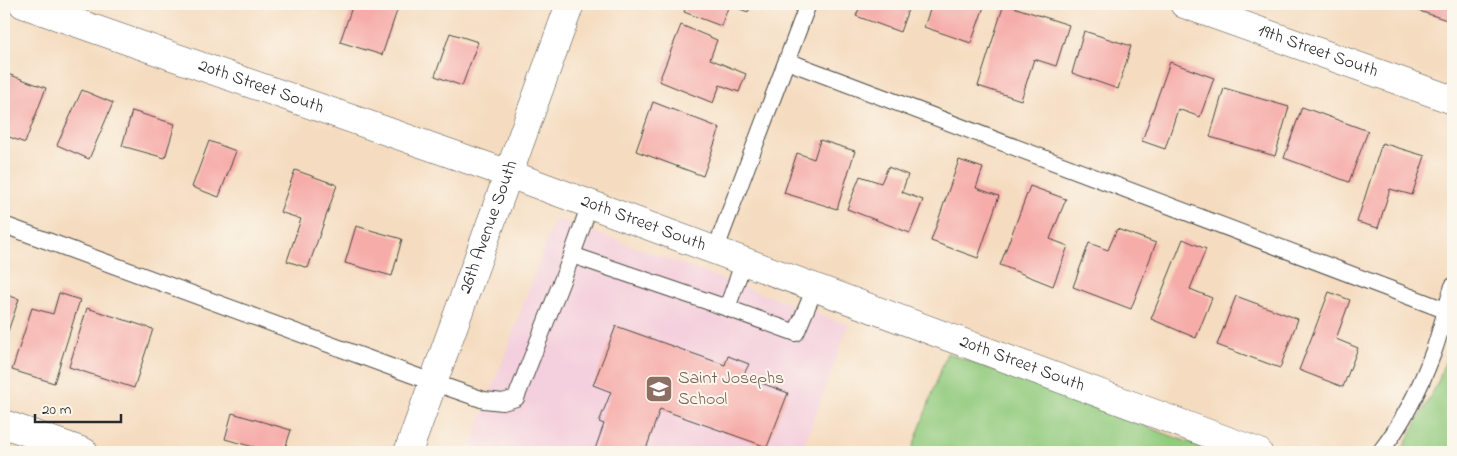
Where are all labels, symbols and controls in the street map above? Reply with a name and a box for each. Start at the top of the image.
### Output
street label: 19th Street South [1254,18,1381,85]
street label: 20th Street South [194,53,327,121]
street label: 26th Avenue South [453,157,525,298]
street label: 20th Street South [577,189,709,259]
street label: 20th Street South [956,329,1088,399]
place label: Saint Josephs School [678,366,784,413]
school or university icon: Saint Josephs School [644,374,674,404]
scale bar [35,391,121,423]
text: 20 m [42,399,72,421]

